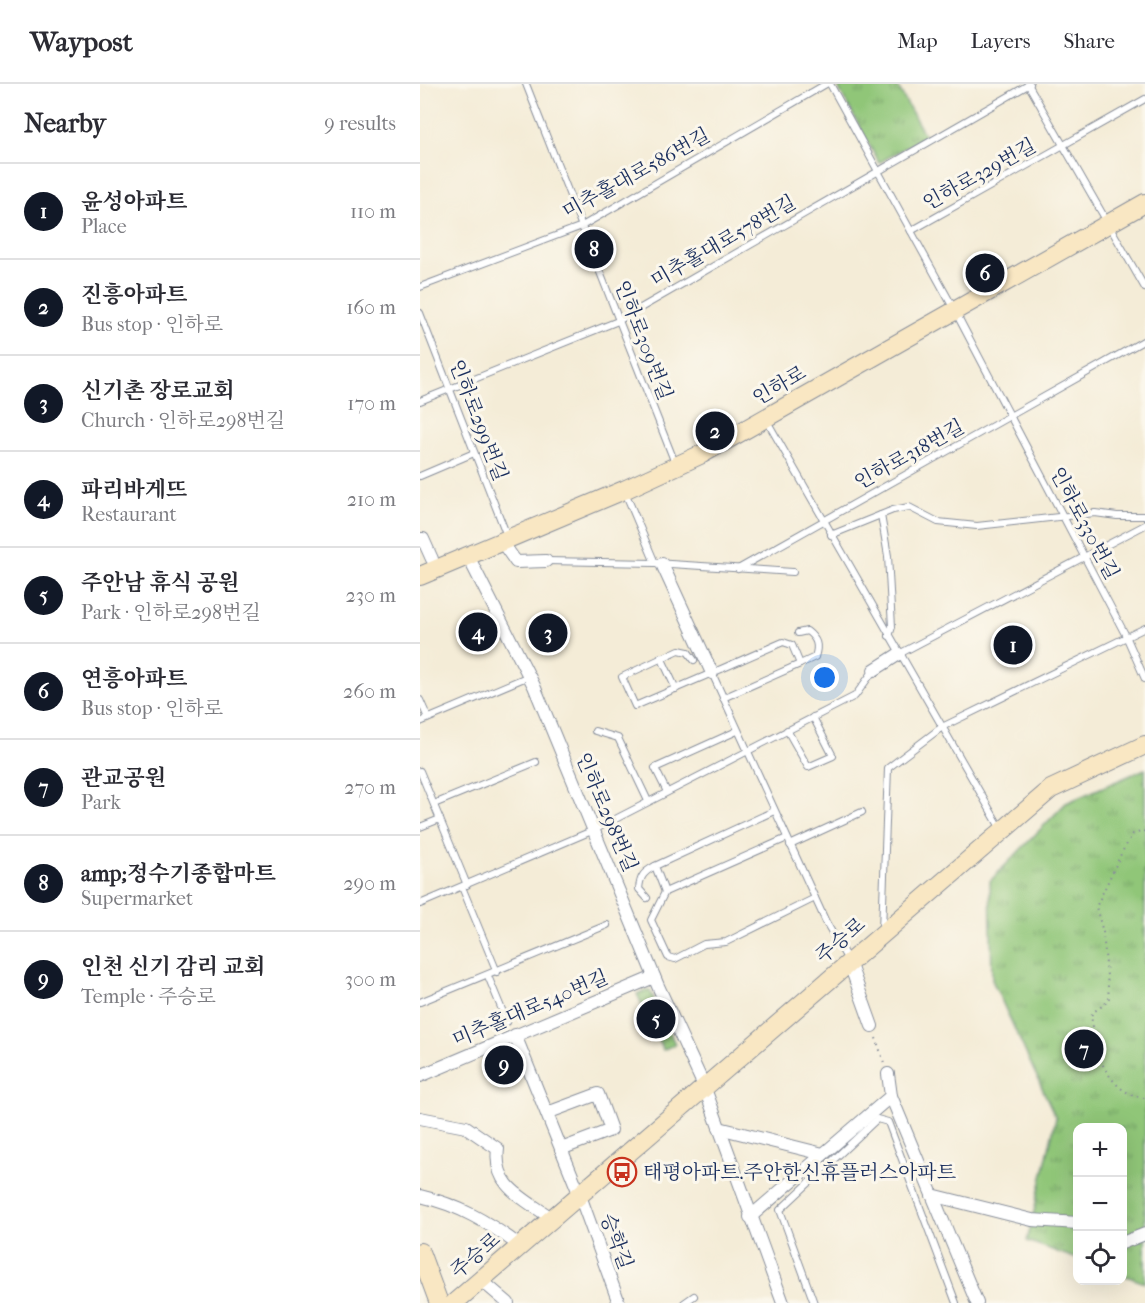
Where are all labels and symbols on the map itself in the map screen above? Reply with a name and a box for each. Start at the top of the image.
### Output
street label: 미추홀대로586번길 [559,123,714,223]
street label: 인하로329번길 [919,134,1040,215]
street label: 미추홀대로578번길 [647,191,800,292]
pin: 8 [574,226,614,272]
pin: 6 [966,250,1004,296]
street label: 인하로309번길 [610,277,677,403]
street label: 인하로299번길 [445,356,512,484]
street label: 인하로 [748,361,810,410]
pin: 2 [696,408,734,454]
street label: 인하로318번길 [850,415,968,494]
street label: 인하로330번길 [1045,463,1124,583]
pin: 4 [458,610,498,654]
pin: 3 [528,610,568,656]
pin: 1 [994,622,1032,668]
your location [810,663,839,692]
street label: 인하로298번길 [571,749,642,875]
street label: 주승로 [811,913,870,968]
street label: 미추홀대로540번길 [449,965,611,1052]
pin: 5 [636,996,676,1042]
pin: 7 [1064,1026,1104,1072]
pin: 9 [484,1042,524,1088]
bus stop icon: 태평아파트.주안한신휴플러스아파트 [606,1156,638,1188]
place label: 태평아파트.주안한신휴플러스아파트 [643,1161,956,1184]
street label: 승학길 [596,1210,637,1272]
street label: 주승로 [446,1228,505,1283]

